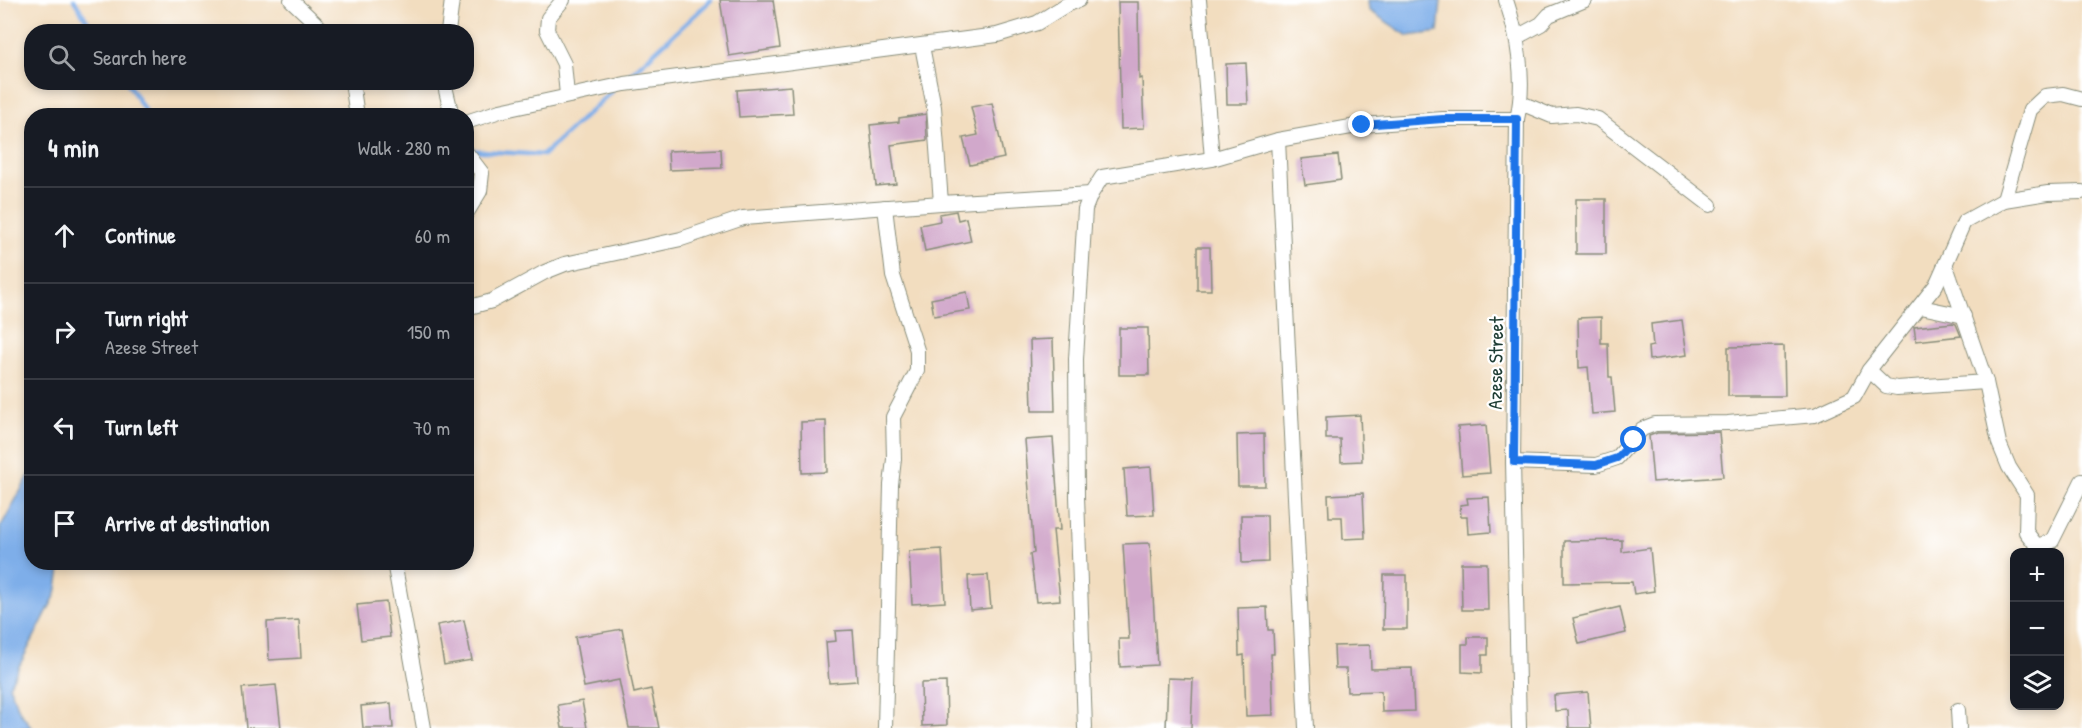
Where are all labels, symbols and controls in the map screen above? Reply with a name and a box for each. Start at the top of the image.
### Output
search box [24,24,474,90]
icon: search [45,41,78,74]
text: Search here [93,42,187,72]
route end [1348,111,1374,137]
text: 4 min [48,130,99,165]
text: Walk · 280 m [358,134,450,161]
icon: ahead [48,219,81,252]
text: Continue [105,220,176,250]
text: 60 m [415,222,450,249]
text: Turn right [105,303,188,333]
icon: right [48,315,81,348]
street label: Azese Street [1481,315,1509,410]
text: 150 m [407,318,450,345]
text: Azese Street [105,333,198,360]
icon: left [48,411,81,444]
text: Turn left [105,412,178,442]
text: 70 m [413,414,450,441]
route start [1620,426,1646,452]
icon: arrive [48,507,81,540]
text: Arrive at destination [105,508,270,538]
map controls [2010,548,2064,710]
button: + [2010,548,2064,602]
button: − [2010,602,2064,656]
button: layers [2010,656,2064,710]

